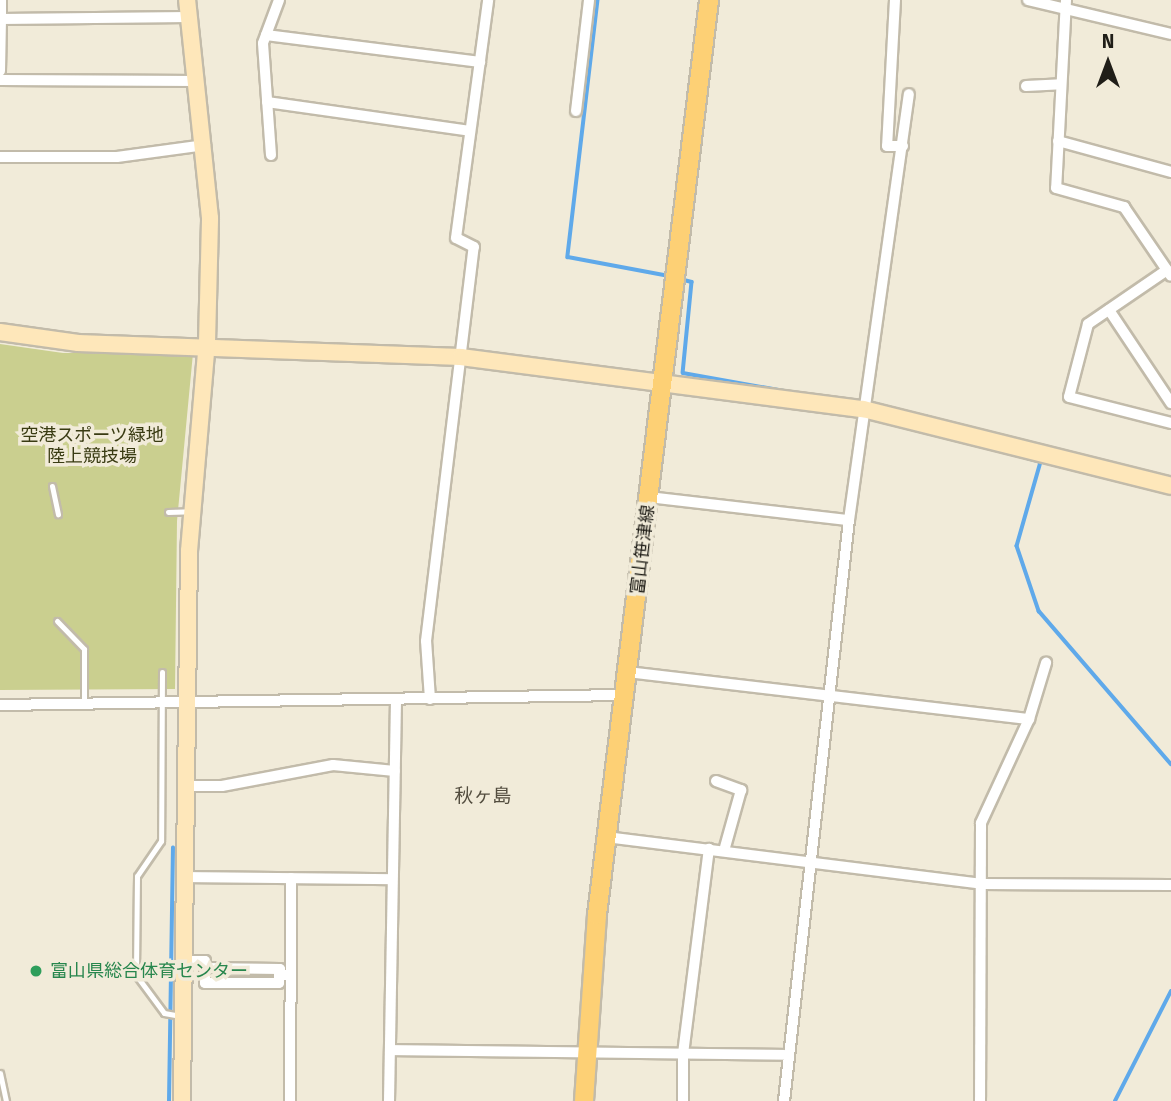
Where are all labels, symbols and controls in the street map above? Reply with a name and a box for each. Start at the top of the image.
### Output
north arrow [1073,28,1143,98]
text: N [1102,30,1114,53]
park label: 空港スポーツ緑地 陸上競技場 [20,425,164,467]
street label: 富山笹津線 [627,504,659,596]
district label: 秋ヶ島 [455,785,511,807]
place label: 富山県総合体育センター [50,960,248,982]
marker: 富山県総合体育センター [28,963,44,979]

